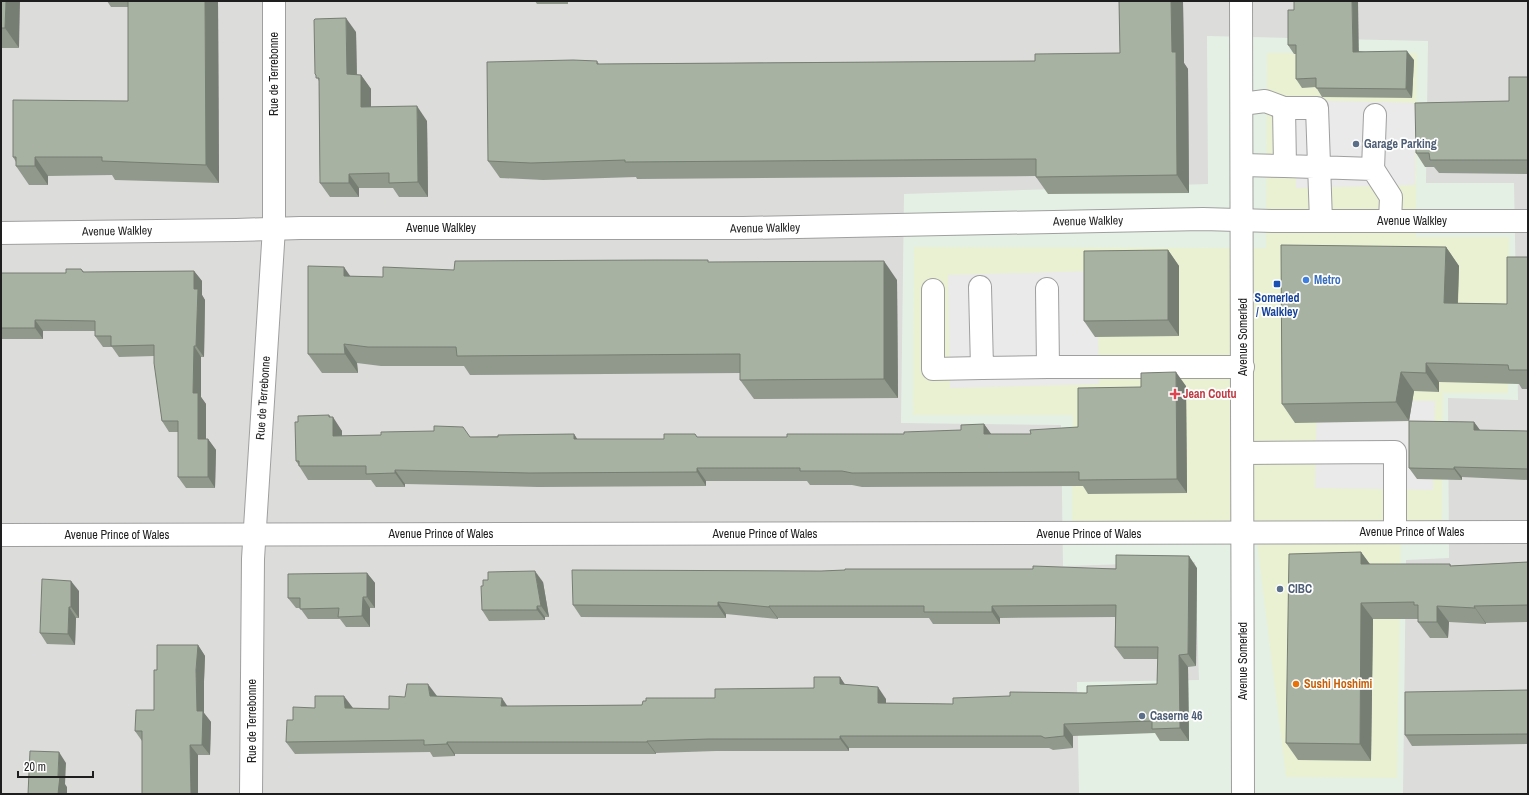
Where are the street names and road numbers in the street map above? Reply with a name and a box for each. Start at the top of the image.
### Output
street label: Rue de Terrebonne [266,32,282,116]
street label: Avenue Walkley [1052,212,1123,230]
street label: Avenue Walkley [1376,213,1447,229]
street label: Avenue Walkley [729,219,800,237]
street label: Avenue Walkley [405,220,476,236]
street label: Avenue Walkley [81,222,152,240]
street label: Avenue Somerled [1235,298,1251,377]
street label: Rue de Terrebonne [252,356,274,440]
street label: Avenue Prince of Wales [1358,524,1465,540]
street label: Avenue Prince of Wales [387,526,494,542]
street label: Avenue Prince of Wales [711,526,818,542]
street label: Avenue Prince of Wales [1035,526,1142,542]
street label: Avenue Prince of Wales [63,527,170,543]
street label: Avenue Somerled [1235,622,1251,701]
street label: Rue de Terrebonne [244,679,260,763]

